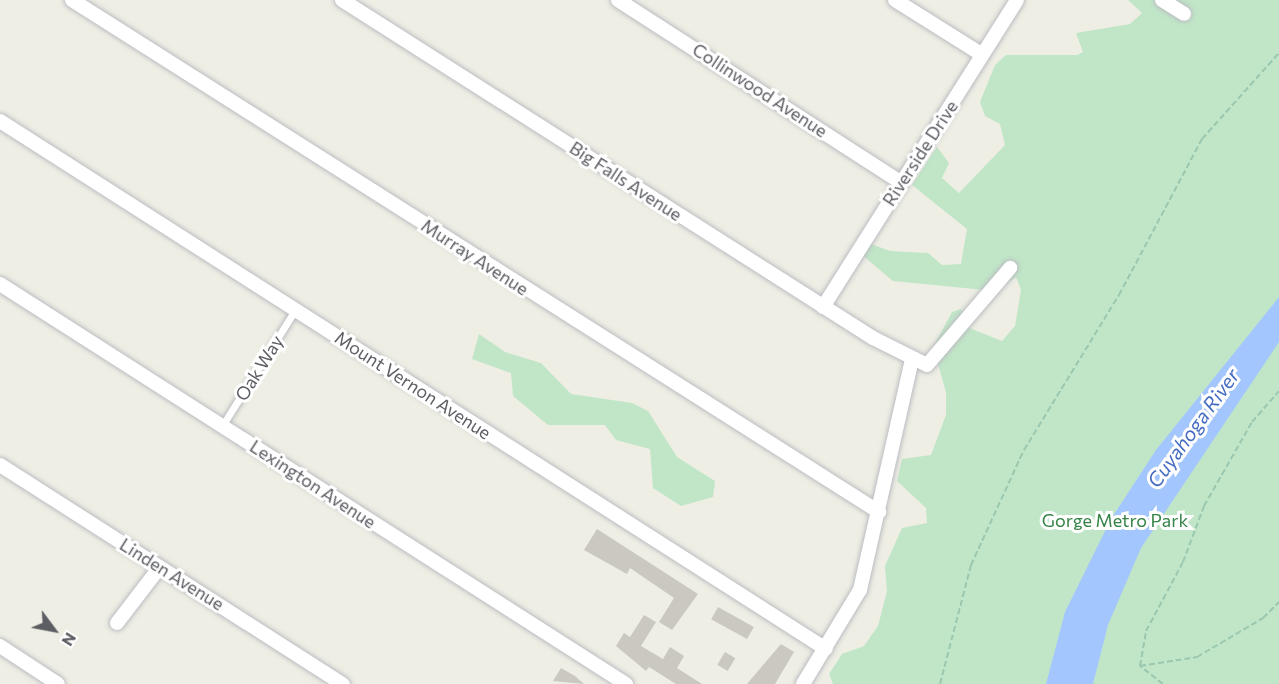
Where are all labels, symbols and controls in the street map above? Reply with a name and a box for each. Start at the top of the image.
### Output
street label: Collinwood Avenue [689,38,831,142]
street label: Riverside Drive [878,96,962,210]
street label: Big Falls Avenue [566,137,686,225]
street label: Murray Avenue [417,214,533,300]
street label: Mount Vernon Avenue [331,326,495,444]
street label: Oak Way [230,331,288,405]
water label: Cuyahoga River [1142,364,1244,492]
street label: Lexington Avenue [246,435,380,533]
park label: Gorge Metro Park [1042,509,1188,531]
street label: Linden Avenue [116,533,228,615]
north arrow [24,600,84,660]
text: N [58,630,81,650]

